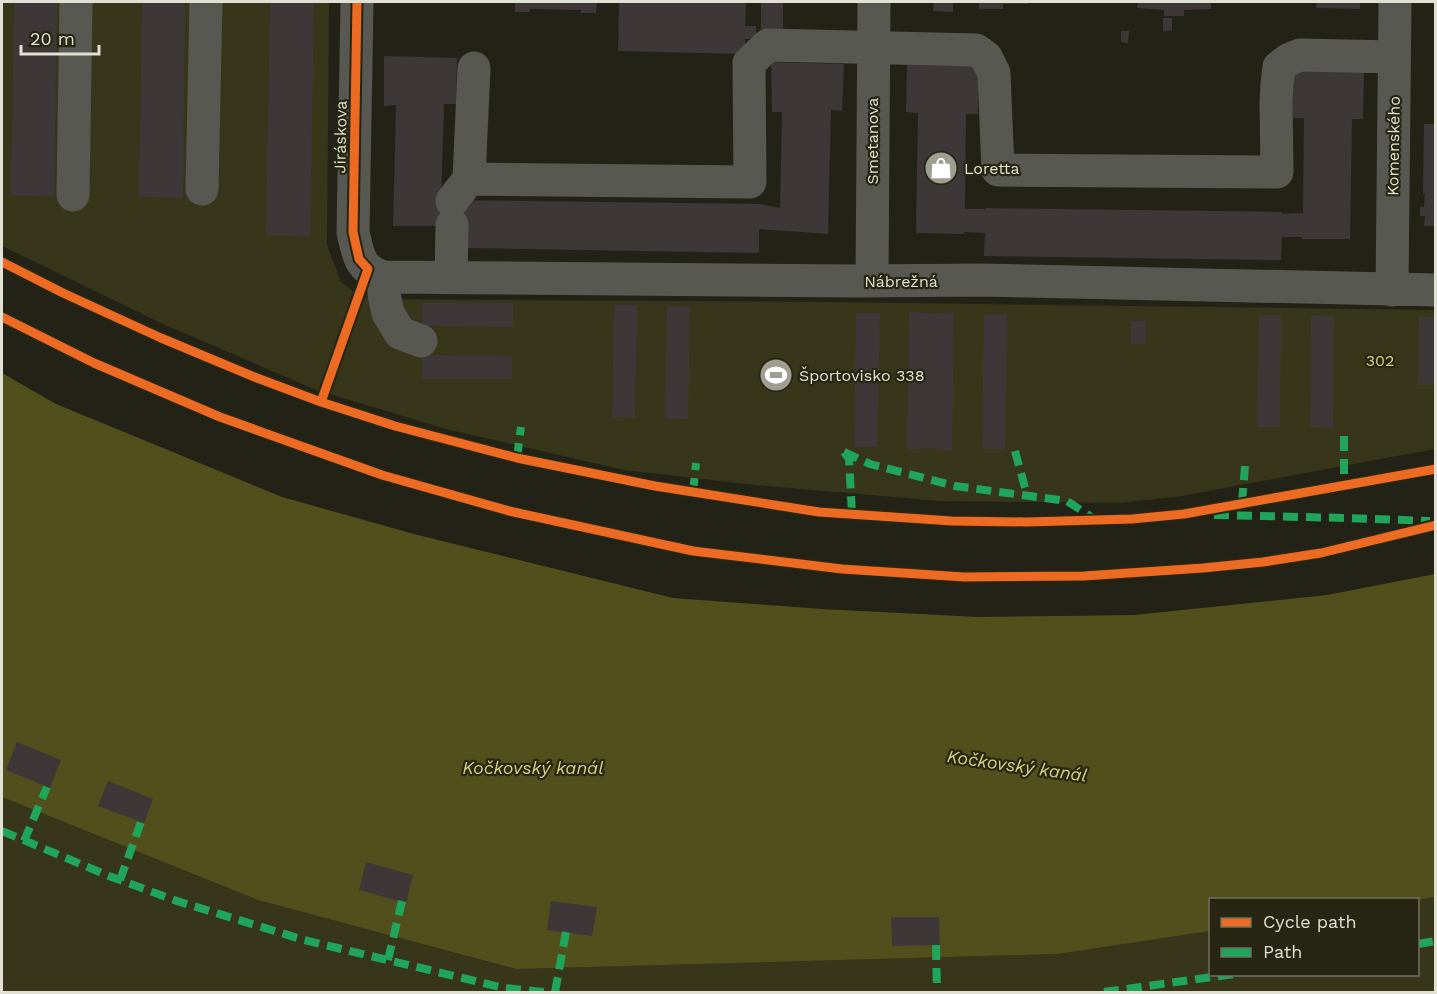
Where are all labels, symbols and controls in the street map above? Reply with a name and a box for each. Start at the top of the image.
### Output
scale bar [21,18,99,56]
text: 20 m [30,28,75,49]
street label: Komenského [1383,96,1404,196]
street label: Smetanova [863,98,882,184]
street label: Jiráskova [330,101,351,173]
shop icon: Loretta [923,150,959,186]
place label: Loretta [964,159,1020,178]
street label: Nábrežná [864,272,938,291]
park label: 302 [1366,351,1394,370]
sports icon: Športovisko 338 [758,357,794,393]
place label: Športovisko 338 [799,366,925,385]
water label: Kočkovský kanál [946,745,1088,786]
water label: Kočkovský kanál [462,757,604,778]
legend [1209,898,1419,976]
text: Cycle path [1263,911,1357,932]
text: Path [1263,941,1303,962]

